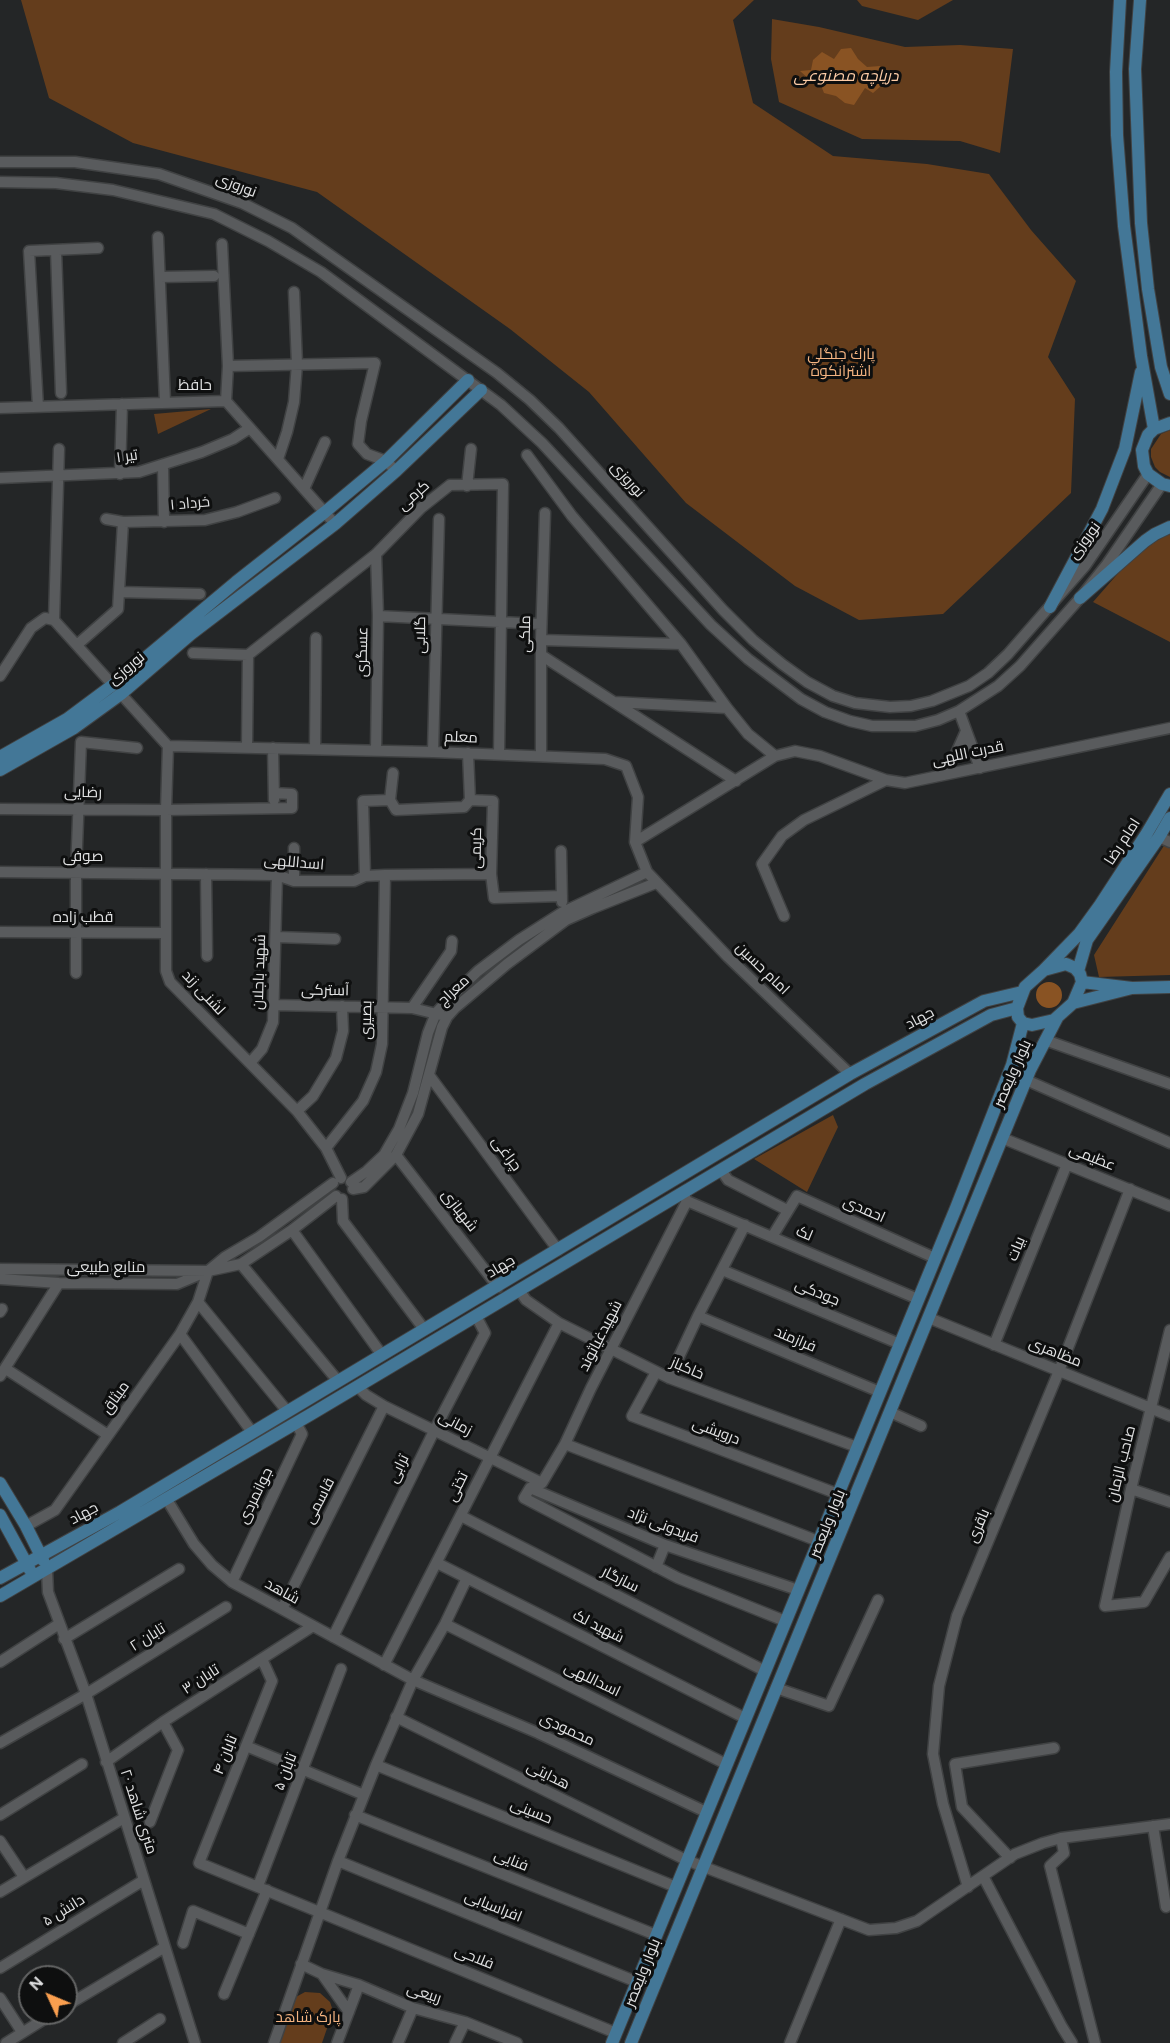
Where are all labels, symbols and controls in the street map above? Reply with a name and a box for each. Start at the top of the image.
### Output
water label: دریاچه مصنوعی [793,67,899,87]
street label: نوروزی [213,170,259,202]
park label: پارك جنگلي اشترانكوه [807,346,875,381]
street label: حافظ [178,377,212,395]
street label: تیر ۱ [115,447,139,467]
street label: نوروزی [606,458,648,502]
street label: کرمی [394,477,434,515]
street label: خرداد ۱ [169,493,211,515]
street label: نوروزی [1065,519,1105,563]
street label: ملکی [517,615,535,653]
street label: گلابی [412,616,430,654]
street label: عسگری [354,627,372,677]
street label: نوروزی [105,649,149,689]
street label: معلم [444,728,478,748]
street label: قدرت اللهی [931,738,1005,770]
street label: رضایی [64,784,102,802]
street label: امام رضا [1101,815,1145,869]
street label: کریمی [468,827,486,869]
street label: صوفی [63,848,103,866]
street label: اسداللهی [263,851,325,875]
street label: قطب زاده [53,909,113,927]
street label: شهید باجلان [250,934,270,1010]
street label: امام حسین [731,939,793,999]
street label: لشنی زند [178,967,228,1019]
street label: معراج [435,972,473,1010]
street label: آسترکی [301,982,349,1000]
street label: بصیری [358,1000,376,1040]
street label: جهاد [903,1004,937,1034]
street label: بلوار ولیعصر [990,1037,1036,1111]
street label: چراغی [487,1133,525,1175]
street label: عظیمی [1066,1141,1118,1175]
street label: شهبازی [437,1186,481,1236]
street label: احمدی [840,1193,888,1227]
street label: لک [793,1223,815,1245]
street label: بیات [1004,1234,1030,1264]
street label: جهاد [484,1252,518,1282]
street label: منابع طبیعی [67,1259,145,1277]
street label: جودکی [792,1276,842,1310]
street label: شهید‌غیاثوند [575,1298,627,1374]
street label: فرازمند [771,1323,819,1357]
street label: مظاهری [1026,1334,1084,1372]
street label: خاکباز [667,1354,707,1384]
street label: میثاق [98,1378,134,1418]
street label: زمانی [435,1408,475,1440]
street label: درویشی [690,1415,742,1449]
street label: صاحب الزمان [1104,1424,1140,1504]
street label: ترابی [384,1452,414,1486]
street label: جوانمردی [235,1465,277,1527]
street label: تختی [443,1469,473,1505]
street label: قاسمی [301,1475,339,1527]
street label: بلوار ولیعصر [806,1487,850,1561]
street label: جهاد [67,1499,101,1529]
street label: فریدونی نژاد [625,1504,701,1548]
street label: باقری [964,1506,994,1546]
street label: سازگار [598,1563,642,1597]
street label: شاهد [262,1575,302,1609]
street label: شهید لک [569,1606,627,1648]
street label: تابان ۲ [127,1620,169,1656]
street label: اسداللهی [561,1659,623,1701]
street label: تابان ۳ [179,1661,223,1699]
street label: محمودی [537,1710,597,1750]
street label: تابان ۴ [210,1733,242,1777]
street label: تابان ۵ [271,1751,301,1793]
street label: هدایتی [524,1758,572,1794]
street label: ۲۰ متری شاهد [116,1767,160,1857]
street label: حسینی [508,1796,554,1828]
street label: فنایی [491,1846,531,1876]
street label: افراسیابی [462,1887,524,1927]
street label: دانش ۵ [40,1891,88,1931]
street label: بلوار ولیعصر [621,1936,665,2010]
street label: فلاحی [452,1942,496,1974]
north arrow [18,1965,78,2025]
text: N [25,1972,48,1995]
street label: ربیعی [404,1980,444,2008]
park label: پارک شاهد [276,2009,340,2027]

